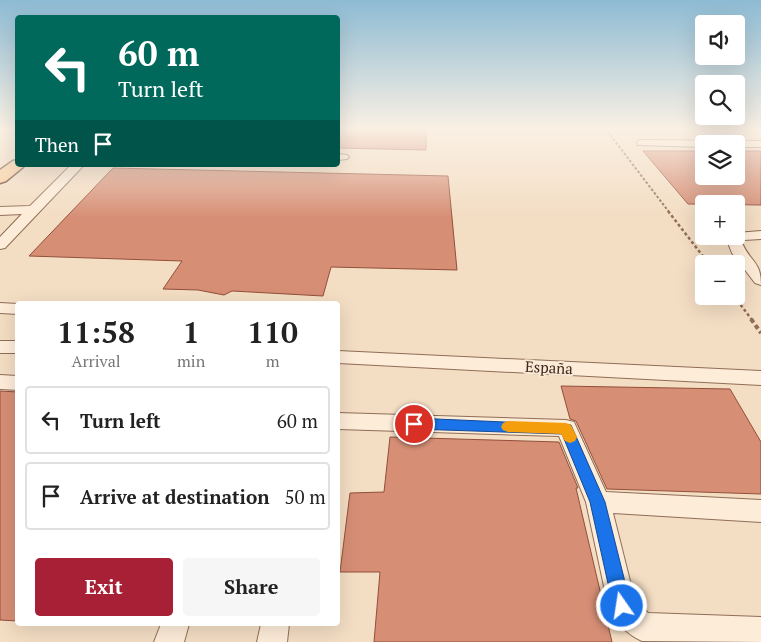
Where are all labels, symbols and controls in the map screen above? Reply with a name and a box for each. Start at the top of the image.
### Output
map controls [695,15,745,305]
button: sound [695,15,745,65]
text: 60 m [118,30,199,76]
icon: left [35,35,100,100]
text: Turn left [118,74,204,103]
button: search [695,75,745,125]
icon: arrive [89,130,117,158]
text: Then [35,132,79,157]
button: layers [695,135,745,185]
button: + [695,195,745,245]
button: − [695,255,745,305]
text: 11:58 [57,312,135,352]
text: 1 [183,312,200,352]
text: 110 [247,312,298,352]
text: Arrival [71,350,121,372]
text: min [177,350,205,372]
text: m [266,350,279,372]
street label: España [525,356,574,378]
pin [393,403,435,445]
icon: left [37,406,65,434]
text: Turn left [80,408,161,433]
text: 60 m [277,408,318,433]
icon: arrive [400,410,428,438]
icon: arrive [37,482,65,510]
text: Arrive at destination [80,484,269,509]
text: 50 m [284,484,326,509]
button: Exit [35,558,173,616]
button: Share [183,558,320,616]
position arrow [595,579,647,631]

